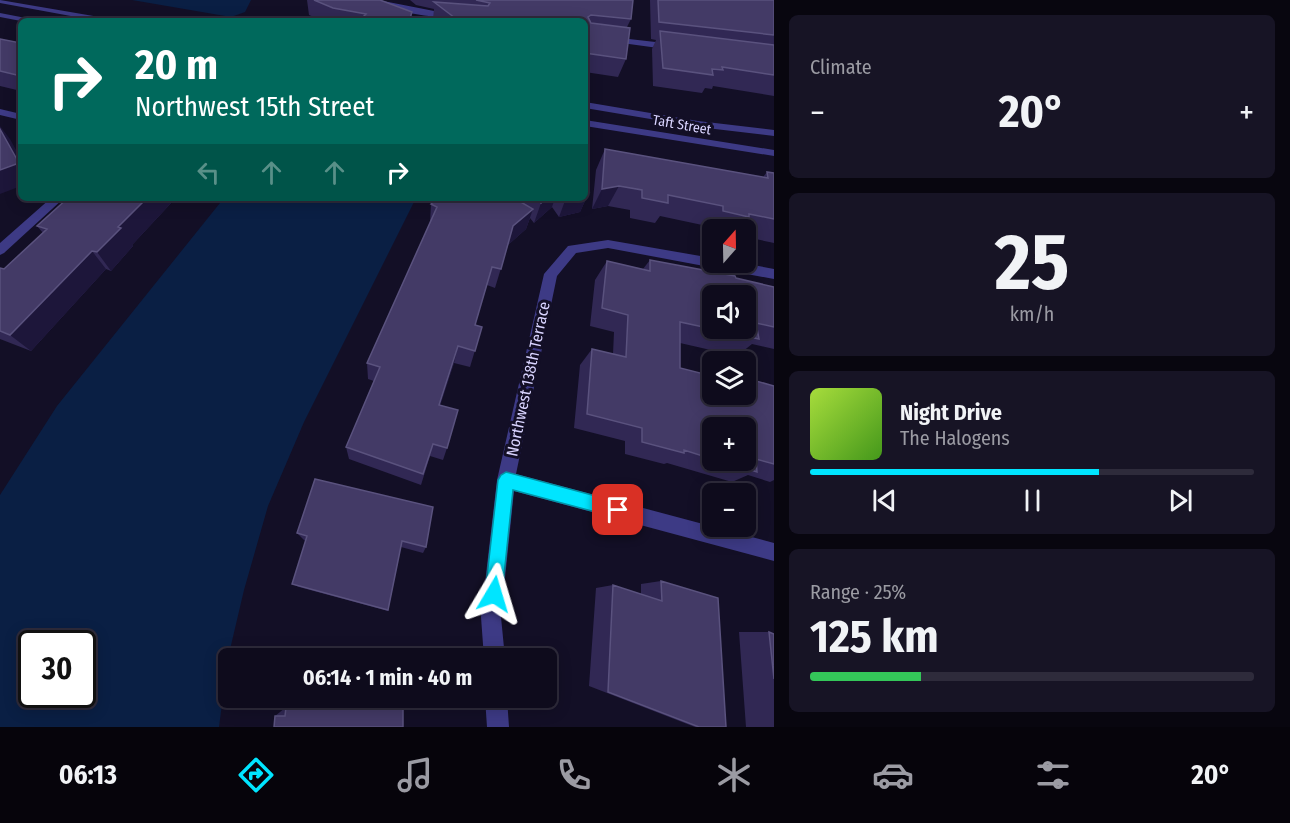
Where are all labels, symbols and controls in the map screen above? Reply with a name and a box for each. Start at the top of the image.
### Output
text: 20 m [135,40,218,90]
icon: right [36,42,114,120]
text: Climate [810,55,872,79]
text: 20° [999,85,1065,139]
text: Northwest 15th Street [135,91,374,123]
text: − [810,93,825,133]
text: + [1239,93,1254,133]
street label: Taft Street [651,111,713,139]
icon: left [192,156,225,189]
icon: ahead [255,156,288,189]
icon: ahead [318,156,351,189]
icon: right [381,156,414,189]
text: 25 [995,216,1069,310]
north arrow [702,219,756,273]
map controls [702,219,756,537]
button: sound [702,285,756,339]
street label: Northwest 138th Terrace [502,300,554,458]
text: km/h [1010,302,1054,326]
button: layers [702,351,756,405]
text: Night Drive [900,399,1002,426]
button: + [702,417,756,471]
text: The Halogens [900,426,1010,450]
button: − [702,483,756,537]
pin [592,484,643,535]
icon: previous [868,484,901,517]
icon: pause [1016,484,1049,517]
icon: next [1164,484,1197,517]
icon: arrive [601,493,634,526]
position arrow [462,562,526,626]
text: Range · 25% [810,580,906,604]
text: 125 km [810,610,939,664]
speed limit sign: 30 [18,630,96,708]
text: 06:14 · 1 min · 40 m [303,664,472,691]
icon: directions [235,754,277,796]
icon: music [394,754,436,796]
icon: phone [553,754,595,796]
icon: climate [713,754,755,796]
icon: car [872,754,914,796]
icon: filters [1032,754,1074,796]
text: 06:13 [59,759,117,791]
text: 20° [1191,759,1231,791]

